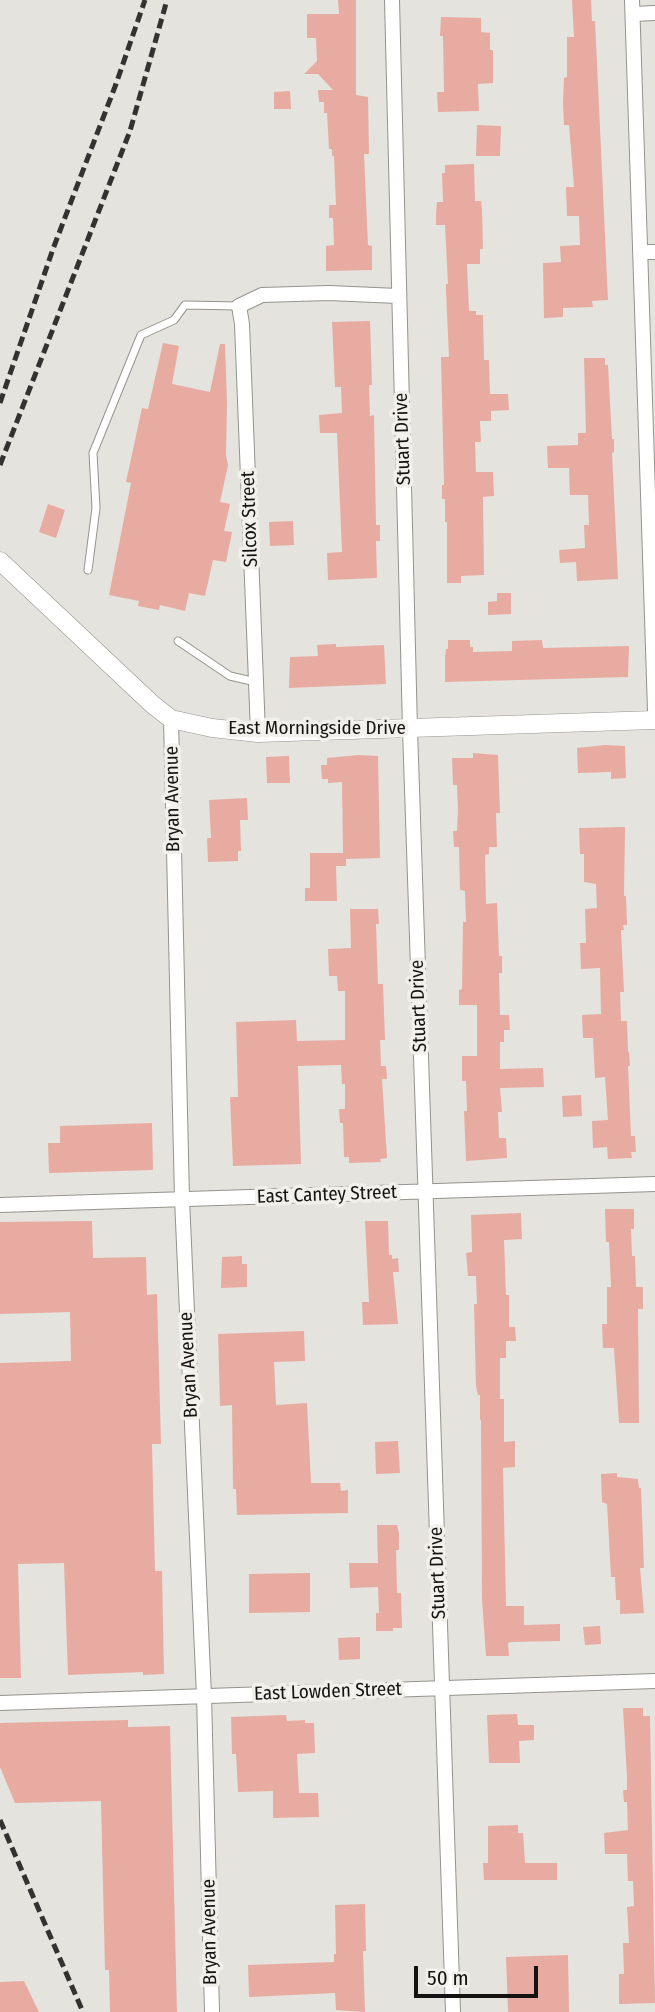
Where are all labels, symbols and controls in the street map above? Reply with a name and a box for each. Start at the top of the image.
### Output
street label: Stuart Drive [390,392,416,486]
street label: Silcox Street [237,471,263,567]
street label: East Morningside Drive [228,718,406,740]
street label: Bryan Avenue [161,746,185,852]
street label: Stuart Drive [406,959,432,1053]
street label: East Cantey Street [256,1181,398,1209]
street label: Bryan Avenue [175,1311,203,1419]
street label: Stuart Drive [425,1526,451,1620]
street label: East Lowden Street [254,1678,402,1706]
street label: Bryan Avenue [198,1879,222,1985]
scale bar [417,1952,541,1996]
text: 50 m [427,1965,469,1991]

